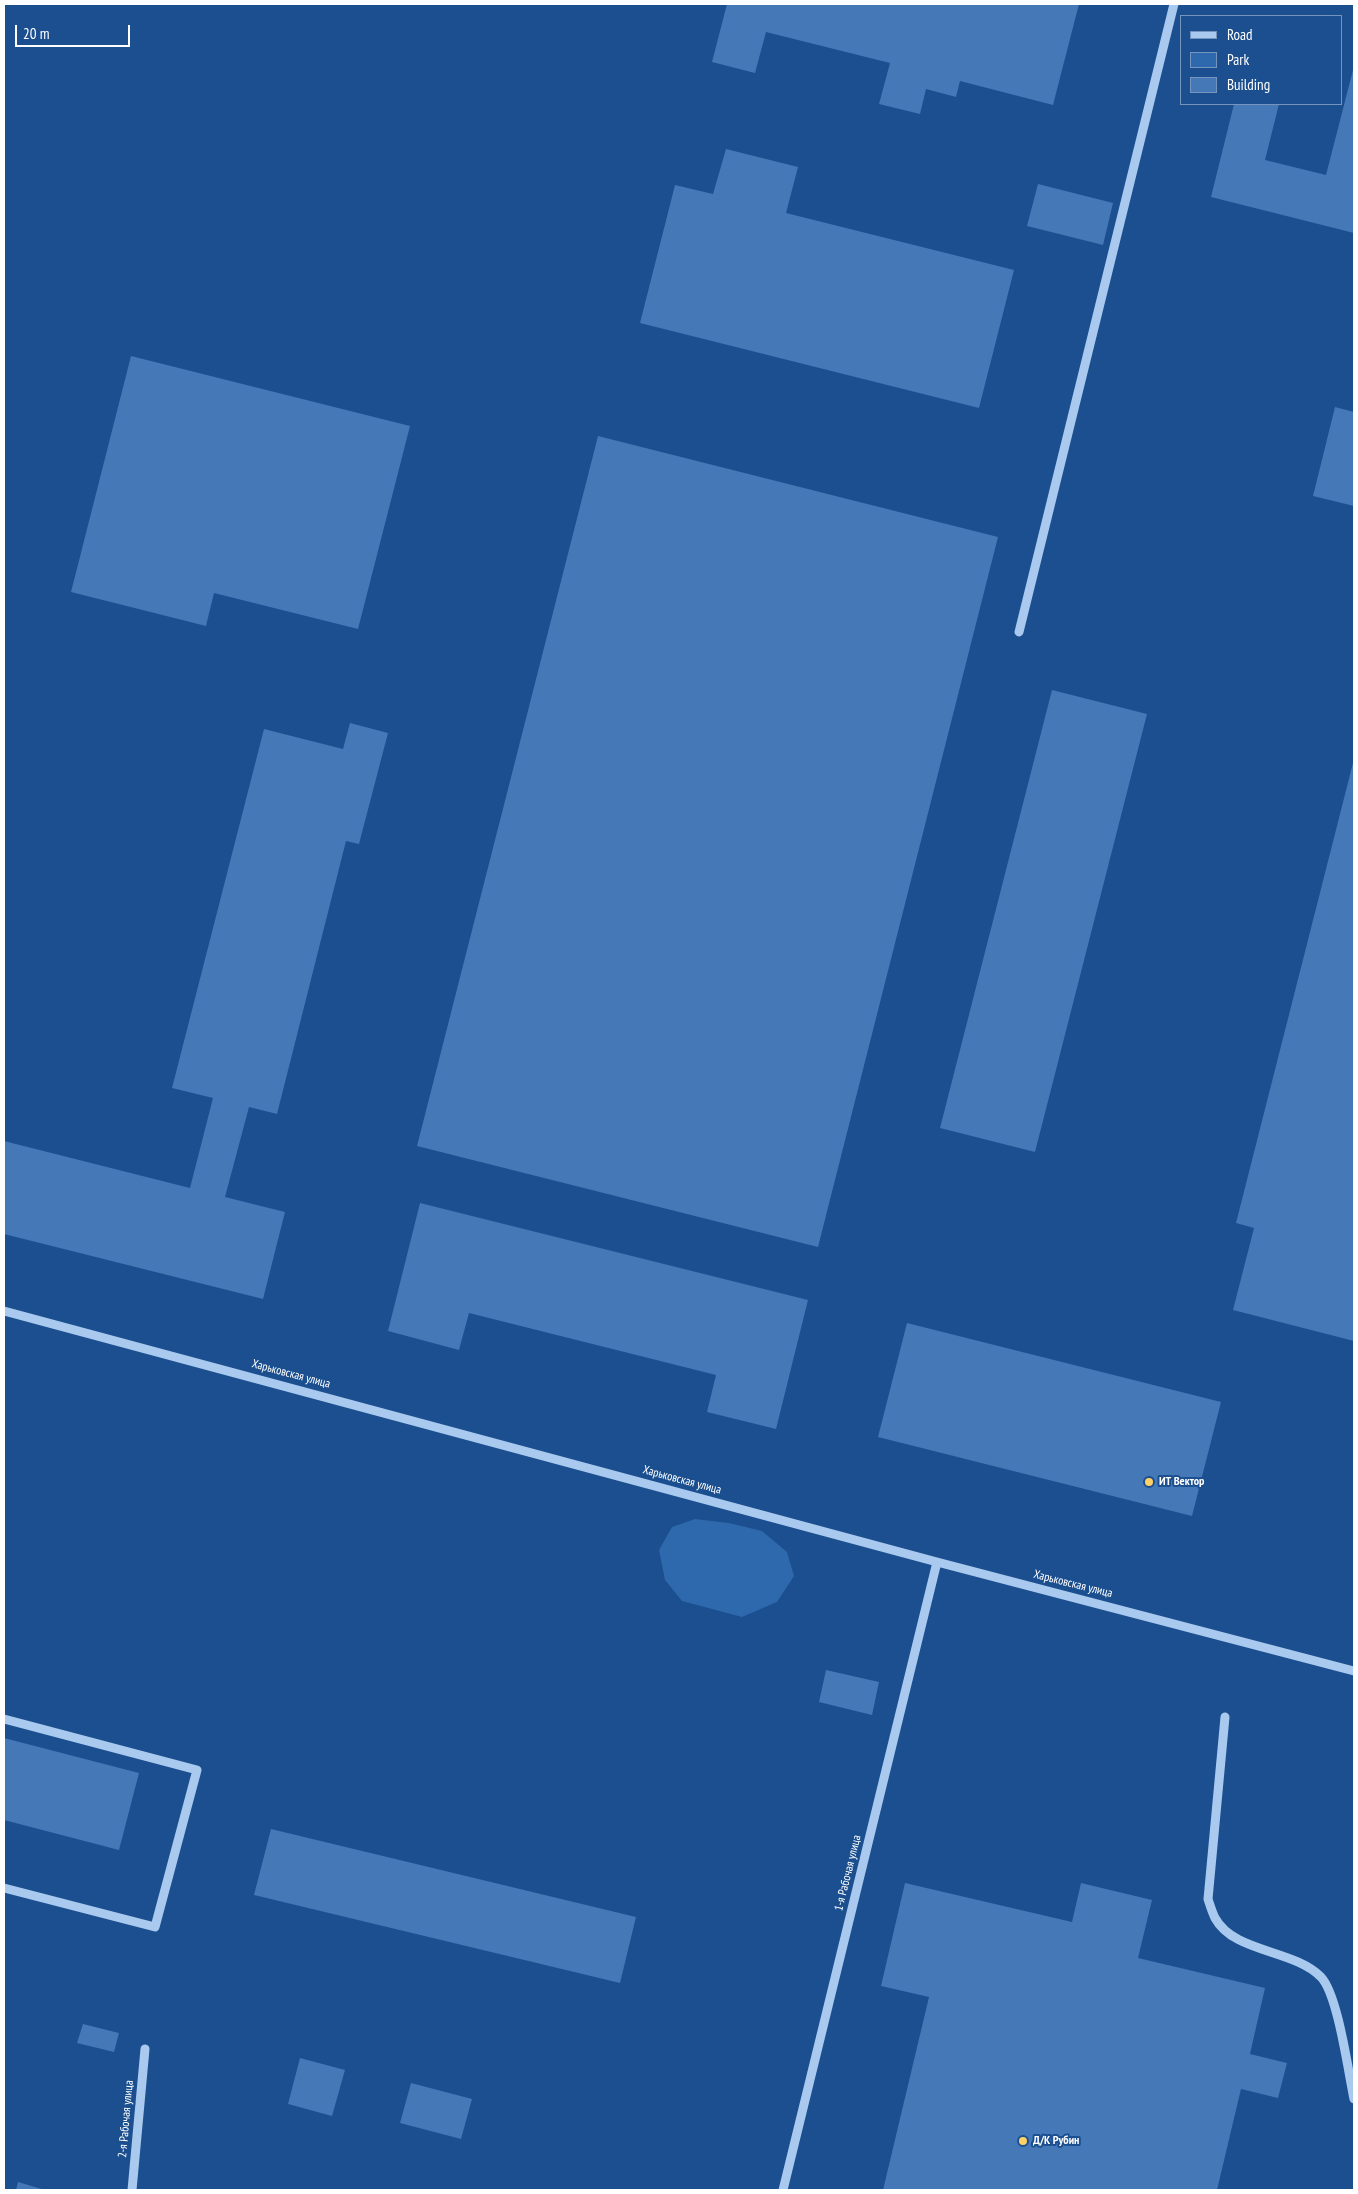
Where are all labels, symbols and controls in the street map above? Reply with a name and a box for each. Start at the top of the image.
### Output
scale bar [18,15,132,47]
legend [1180,15,1343,105]
text: 20 m [23,24,49,43]
text: Road [1227,25,1253,44]
text: Park [1227,50,1249,69]
text: Building [1227,75,1270,94]
street label: Харьковская улица [250,1357,332,1391]
street label: Харьковская улица [641,1463,723,1497]
place label: ИТ Вектор [1159,1475,1204,1489]
marker: ИТ Вектор [1143,1476,1155,1488]
street label: Харьковская улица [1032,1567,1114,1601]
street label: 1-я Рабочая улица [832,1834,864,1912]
street label: 2-я Рабочая улица [115,2080,137,2158]
place label: Д/К Рубин [1033,2134,1079,2148]
marker: Д/К Рубин [1017,2135,1029,2147]

